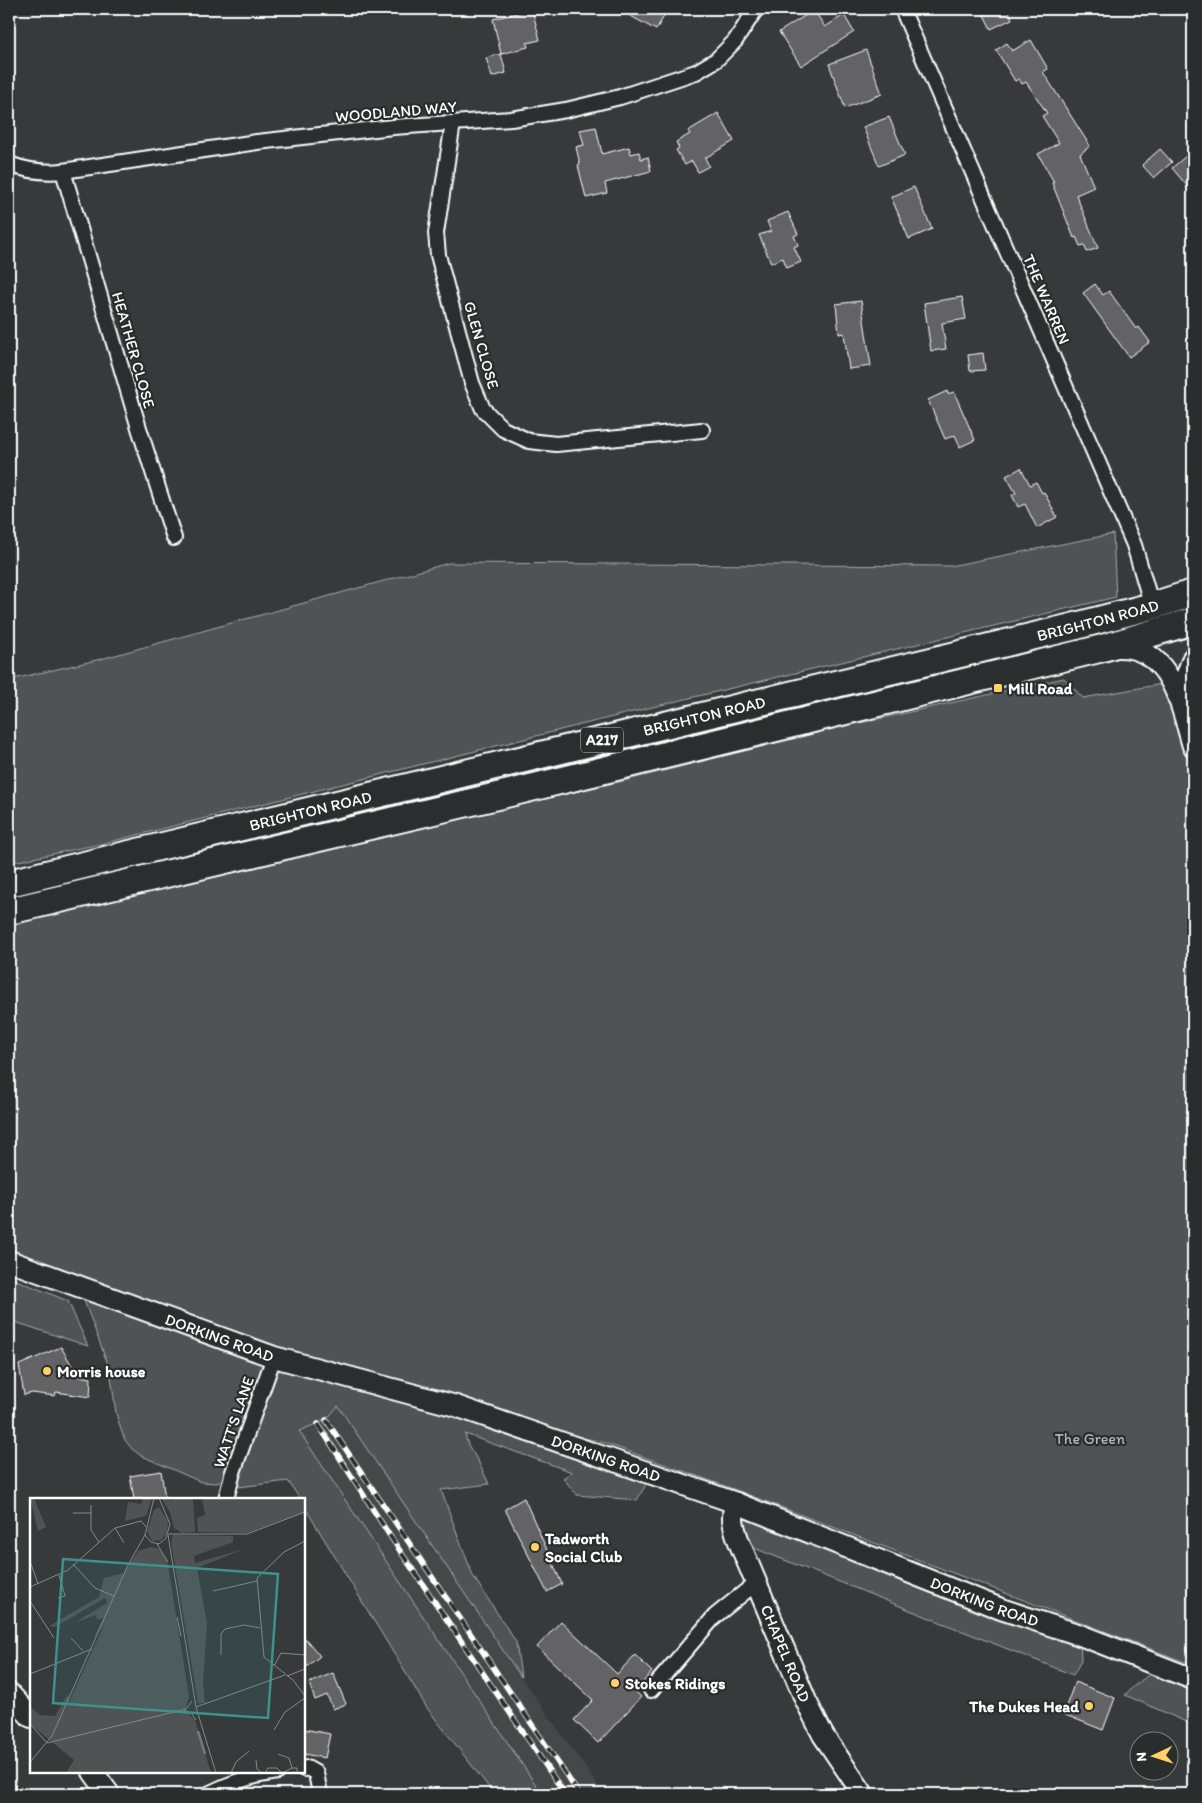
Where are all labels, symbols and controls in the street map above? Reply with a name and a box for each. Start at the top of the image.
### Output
street label: WOODLAND WAY [334,97,458,126]
street label: THE WARREN [1019,251,1074,347]
street label: HEATHER CLOSE [108,290,159,411]
street label: GLEN CLOSE [460,299,503,391]
street label: BRIGHTON ROAD [1035,595,1161,645]
place label: Mill Road [1008,679,1073,698]
marker: Mill Road [992,682,1004,694]
street label: BRIGHTON ROAD [641,692,767,740]
road number: A217 [581,728,623,752]
street label: BRIGHTON ROAD [248,787,373,835]
street label: DORKING ROAD [162,1309,277,1366]
place label: Morris house [57,1362,146,1381]
marker: Morris house [41,1365,53,1377]
street label: WATT'S LANE [209,1374,258,1470]
park label: The Green [1055,1429,1125,1448]
street label: DORKING ROAD [549,1431,663,1486]
inset map [30,1498,305,1773]
place label: Tadworth Social Club [544,1529,622,1566]
marker: Tadworth Social Club [529,1541,541,1553]
street label: DORKING ROAD [927,1573,1041,1631]
street label: CHAPEL ROAD [756,1602,814,1705]
place label: Stokes Ridings [625,1674,725,1694]
marker: Stokes Ridings [609,1677,621,1689]
place label: The Dukes Head [968,1697,1079,1716]
marker: The Dukes Head [1083,1700,1095,1712]
north arrow [1130,1730,1180,1780]
text: N [1133,1752,1150,1762]

